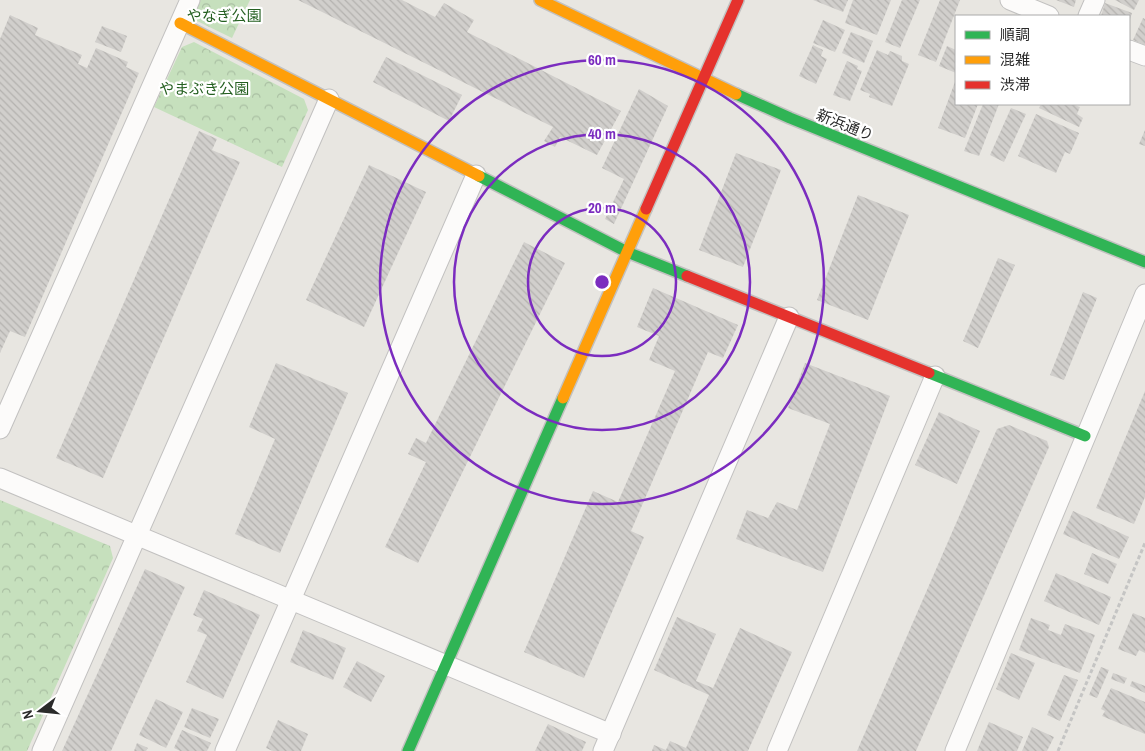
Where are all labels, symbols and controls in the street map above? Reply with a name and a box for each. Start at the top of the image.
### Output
park label: やなぎ公園 [186,5,262,26]
legend [955,15,1130,105]
text: 順調 [1000,24,1030,45]
text: 60 m [588,49,616,70]
text: 混雑 [1000,49,1030,70]
text: 渋滞 [1000,74,1030,95]
park label: やまぶき公園 [159,78,249,99]
street label: 新浜通り [813,104,877,146]
text: 40 m [588,123,616,144]
text: 20 m [588,197,616,218]
centre of rings [593,273,611,291]
north arrow [15,686,65,736]
text: N [18,708,37,721]

